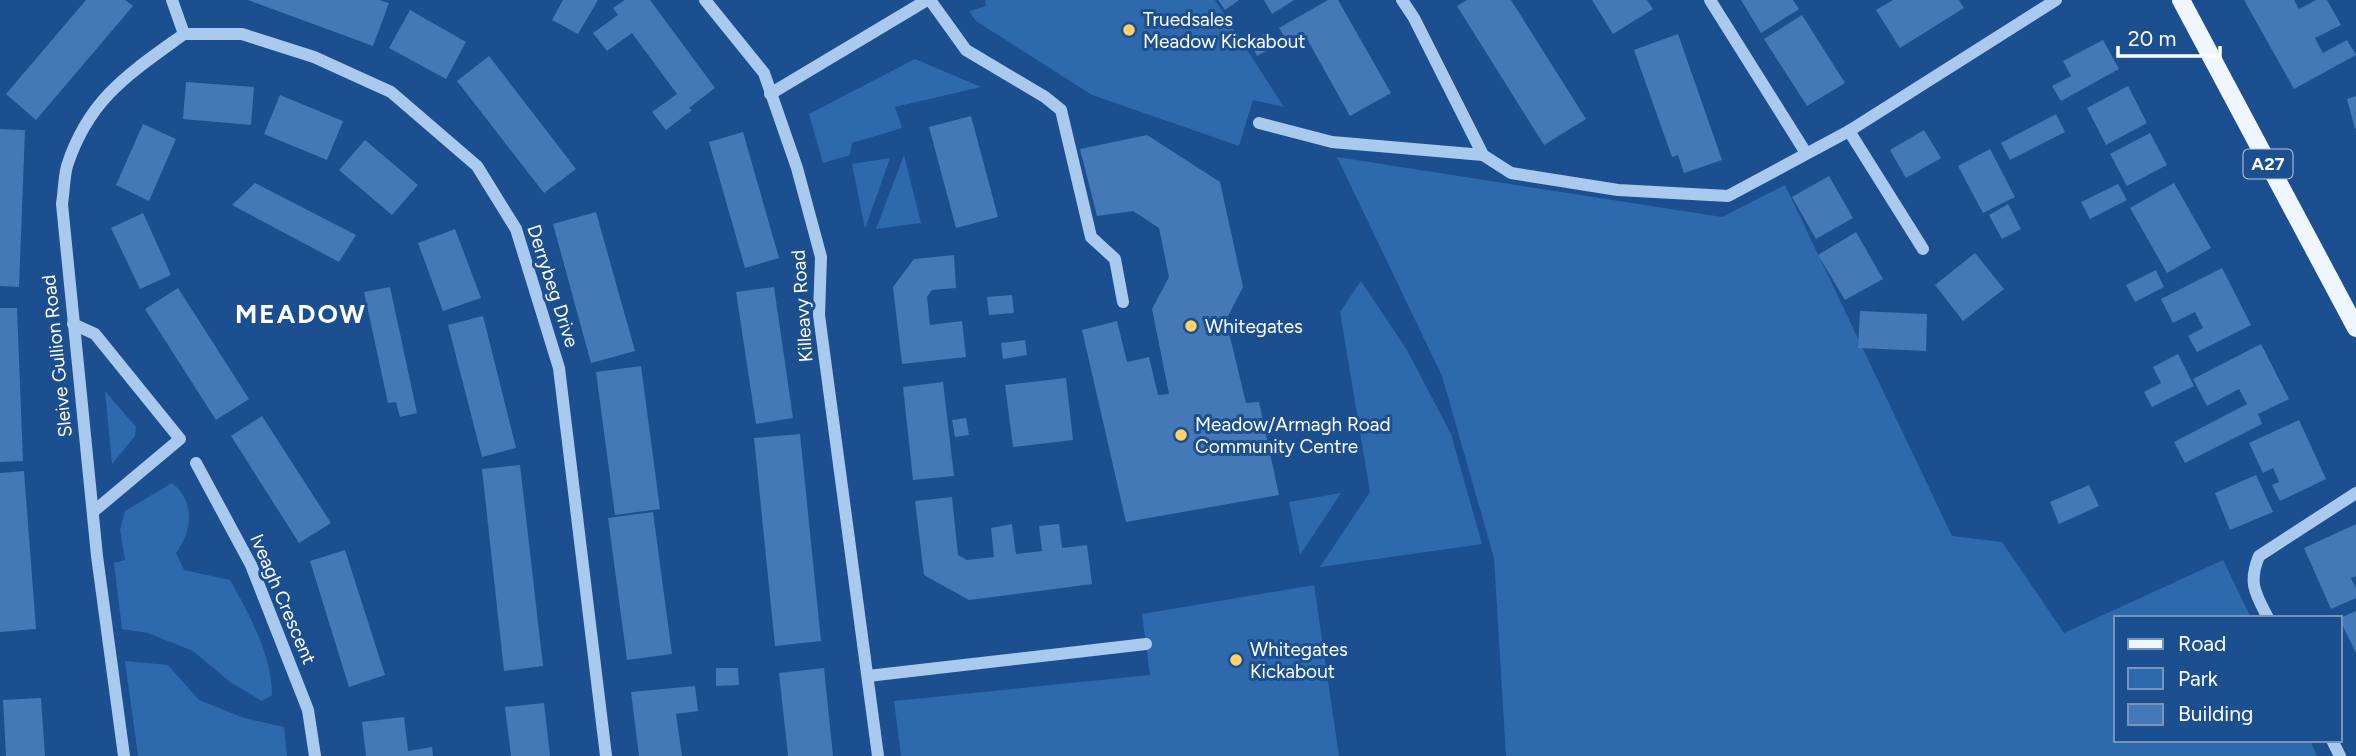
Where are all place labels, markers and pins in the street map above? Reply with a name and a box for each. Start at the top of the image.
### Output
place label: Truedsales Meadow Kickabout [1143,8,1306,53]
marker: Truedsales Meadow Kickabout [1121,22,1137,38]
place label: Whitegates [1205,315,1303,338]
marker: Whitegates [1183,318,1199,334]
place label: Meadow/Armagh Road Community Centre [1195,413,1391,458]
marker: Meadow/Armagh Road Community Centre [1173,427,1189,443]
place label: Whitegates Kickabout [1250,638,1348,683]
marker: Whitegates Kickabout [1228,652,1244,668]

